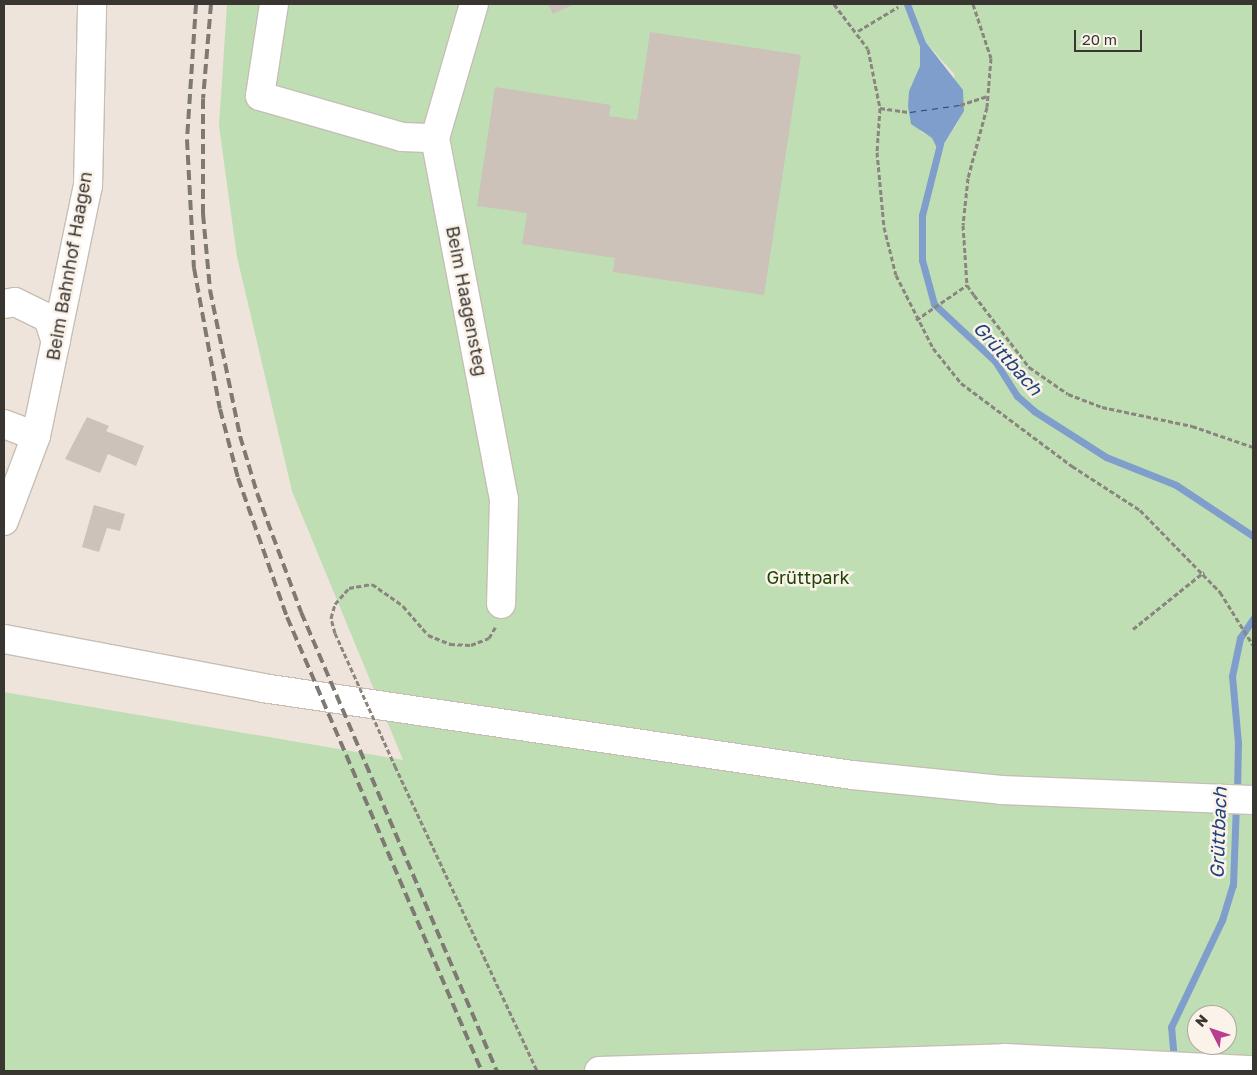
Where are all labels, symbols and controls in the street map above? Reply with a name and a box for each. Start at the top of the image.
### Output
scale bar [1077,20,1144,52]
text: 20 m [1082,30,1117,48]
street label: Beim Bahnhof Haagen [42,170,96,362]
street label: Beim Haagensteg [442,224,492,378]
water label: Grüttbach [969,316,1047,400]
park label: Grüttpark [766,566,850,588]
water label: Grüttbach [1205,787,1231,879]
north arrow [1187,1005,1237,1055]
text: N [1191,1011,1211,1030]

